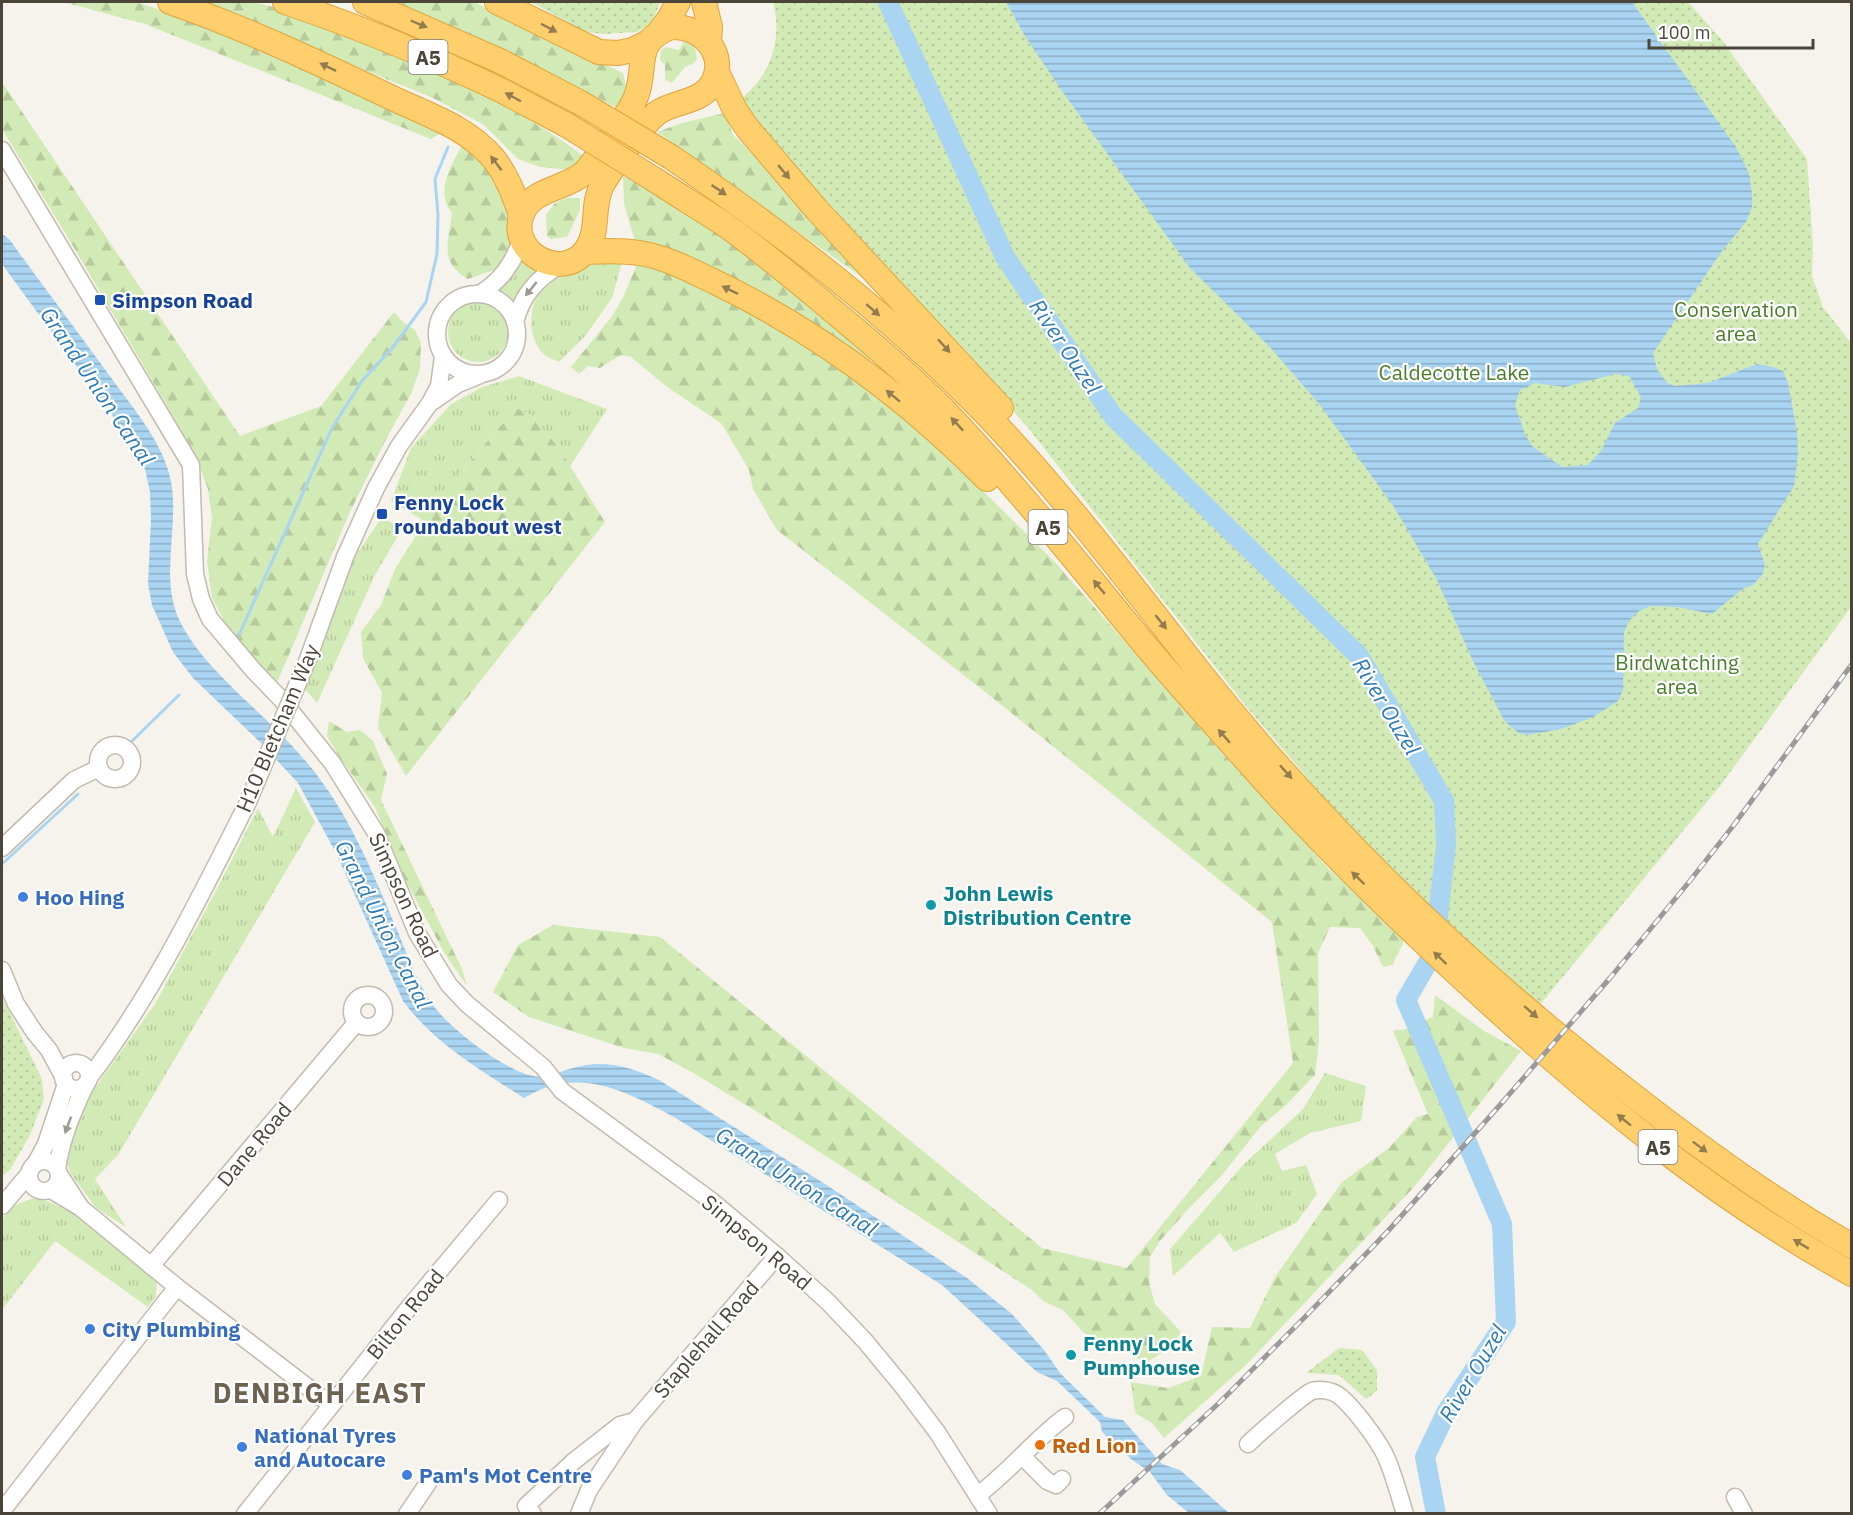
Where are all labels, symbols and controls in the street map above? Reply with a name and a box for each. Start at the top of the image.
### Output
scale bar [1649,12,1812,50]
one-way arrow [410,19,428,29]
text: 100 m [1658,21,1710,44]
one-way arrow [541,23,558,33]
road number: A5 [408,40,448,74]
one-way arrow [320,63,337,72]
one-way arrow [505,92,522,102]
one-way arrow [490,155,502,171]
one-way arrow [778,164,791,180]
one-way arrow [711,184,727,196]
one-way arrow [524,281,537,297]
one-way arrow [722,285,739,294]
place label: Simpson Road [112,286,253,314]
marker: Simpson Road [93,293,107,307]
water label: River Ouzel [1024,293,1108,399]
park label: Conservation area [1674,295,1798,347]
water label: Grand Union Canal [34,301,162,471]
one-way arrow [865,303,880,316]
one-way arrow [937,339,951,353]
park label: Caldecotte Lake [1379,358,1529,386]
one-way arrow [885,390,901,403]
one-way arrow [951,417,964,432]
place label: Fenny Lock roundabout west [394,488,562,540]
marker: Fenny Lock roundabout west [375,507,389,521]
road number: A5 [1028,510,1068,544]
one-way arrow [1093,580,1106,595]
one-way arrow [1155,615,1167,630]
street label: H10 Bletcham Way [229,639,325,816]
park label: Birdwatching area [1615,648,1739,700]
water label: River Ouzel [1347,652,1427,760]
one-way arrow [1218,728,1231,744]
one-way arrow [1279,765,1293,780]
street label: Simpson Road [363,828,445,962]
water label: Grand Union Canal [329,835,439,1013]
one-way arrow [1351,871,1365,885]
place label: John Lewis Distribution Centre [943,879,1132,931]
place label: Hoo Hing [35,883,125,911]
marker: Hoo Hing [16,890,30,904]
marker: John Lewis Distribution Centre [924,898,938,912]
one-way arrow [1433,951,1448,965]
one-way arrow [1523,1006,1539,1019]
street label: Dane Road [210,1096,298,1192]
one-way arrow [1616,1114,1632,1127]
one-way arrow [63,1116,73,1134]
water label: Grand Union Canal [711,1120,883,1242]
road number: A5 [1638,1130,1678,1164]
one-way arrow [1692,1140,1707,1152]
street label: Simpson Road [696,1188,818,1296]
one-way arrow [1793,1239,1809,1250]
street label: Bilton Road [360,1263,450,1365]
street label: Staplehall Road [647,1274,765,1404]
place label: City Plumbing [102,1315,241,1343]
water label: River Ouzel [1432,1319,1512,1427]
marker: City Plumbing [83,1322,97,1336]
place label: Fenny Lock Pumphouse [1083,1329,1200,1381]
marker: Fenny Lock Pumphouse [1064,1348,1078,1362]
district label: DENBIGH EAST [213,1375,427,1410]
place label: National Tyres and Autocare [254,1421,396,1473]
place label: Red Lion [1052,1431,1137,1459]
marker: Red Lion [1033,1438,1047,1452]
marker: National Tyres and Autocare [235,1440,249,1454]
place label: Pam's Mot Centre [419,1461,592,1489]
marker: Pam's Mot Centre [400,1468,414,1482]

